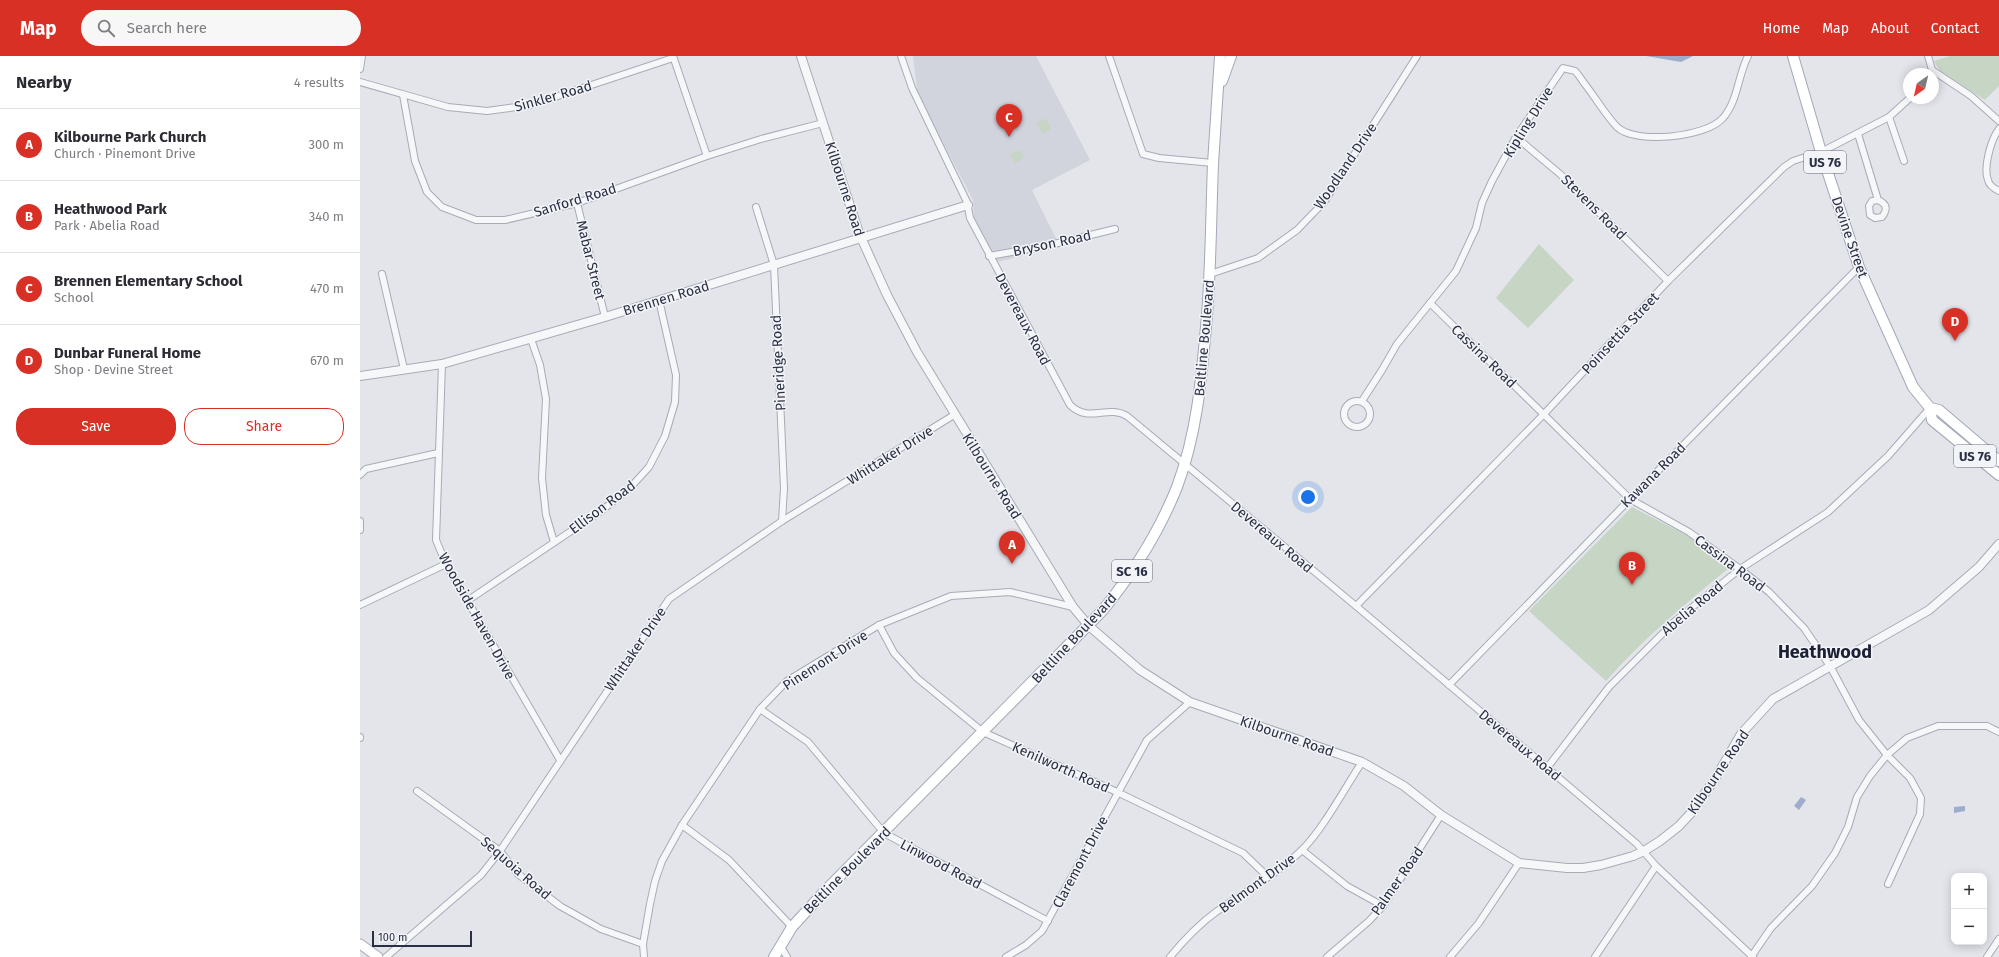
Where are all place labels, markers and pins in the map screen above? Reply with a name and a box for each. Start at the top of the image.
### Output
pin: C [996,104,1022,137]
pin: D [1942,308,1968,341]
pin: A [999,531,1025,564]
pin: B [1619,552,1645,585]

